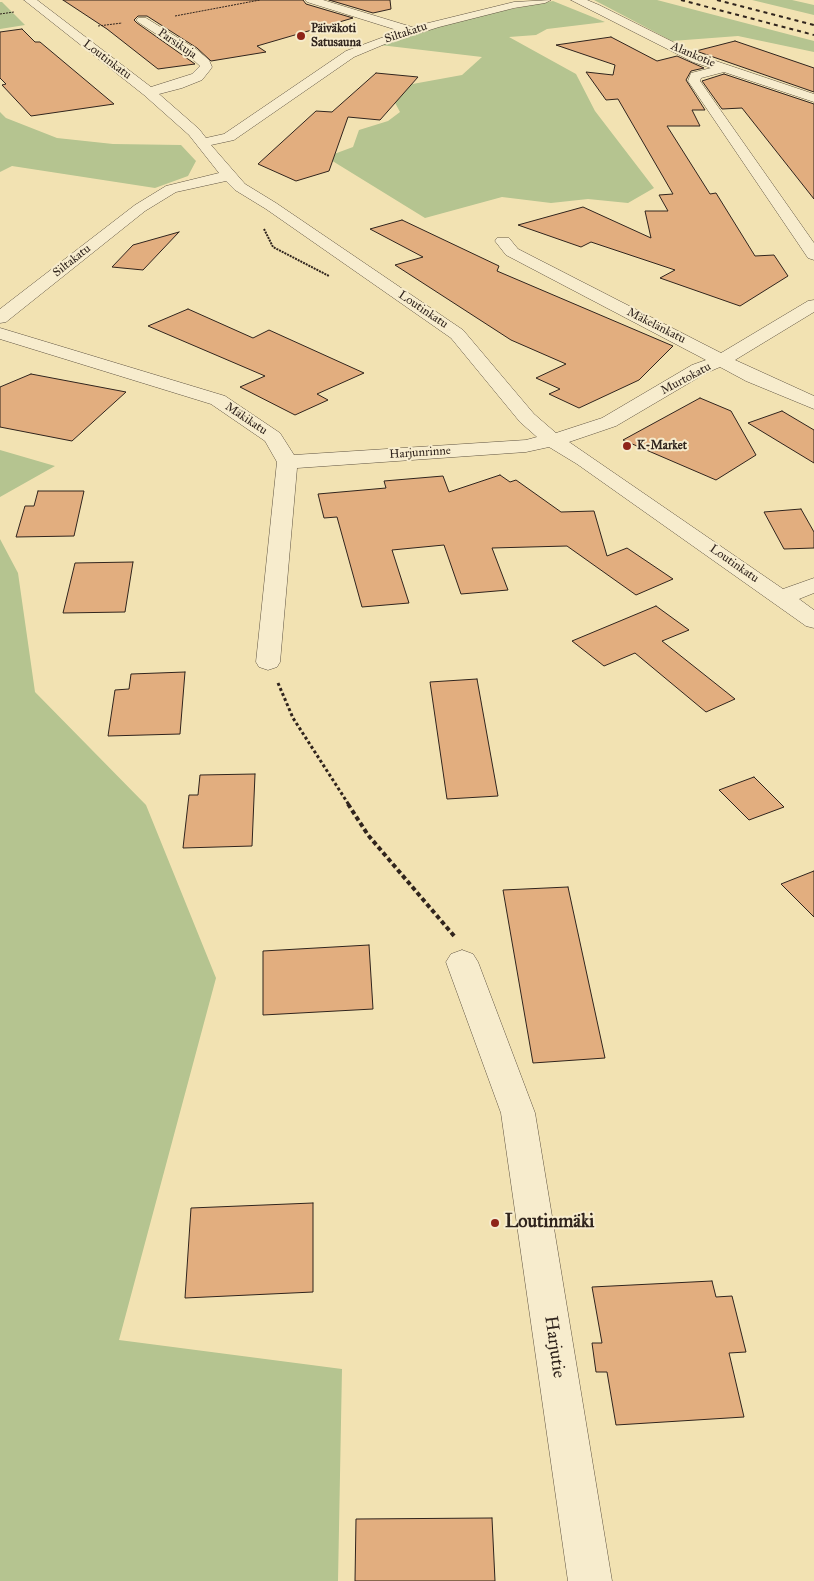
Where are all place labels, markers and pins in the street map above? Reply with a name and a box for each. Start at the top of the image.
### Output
place label: Päiväkoti Satusauna [311,22,361,50]
marker: Päiväkoti Satusauna [295,30,307,42]
place label: K-Market [637,439,687,453]
marker: K-Market [621,440,633,452]
place label: Loutinmäki [505,1212,594,1234]
marker: Loutinmäki [489,1217,501,1229]

